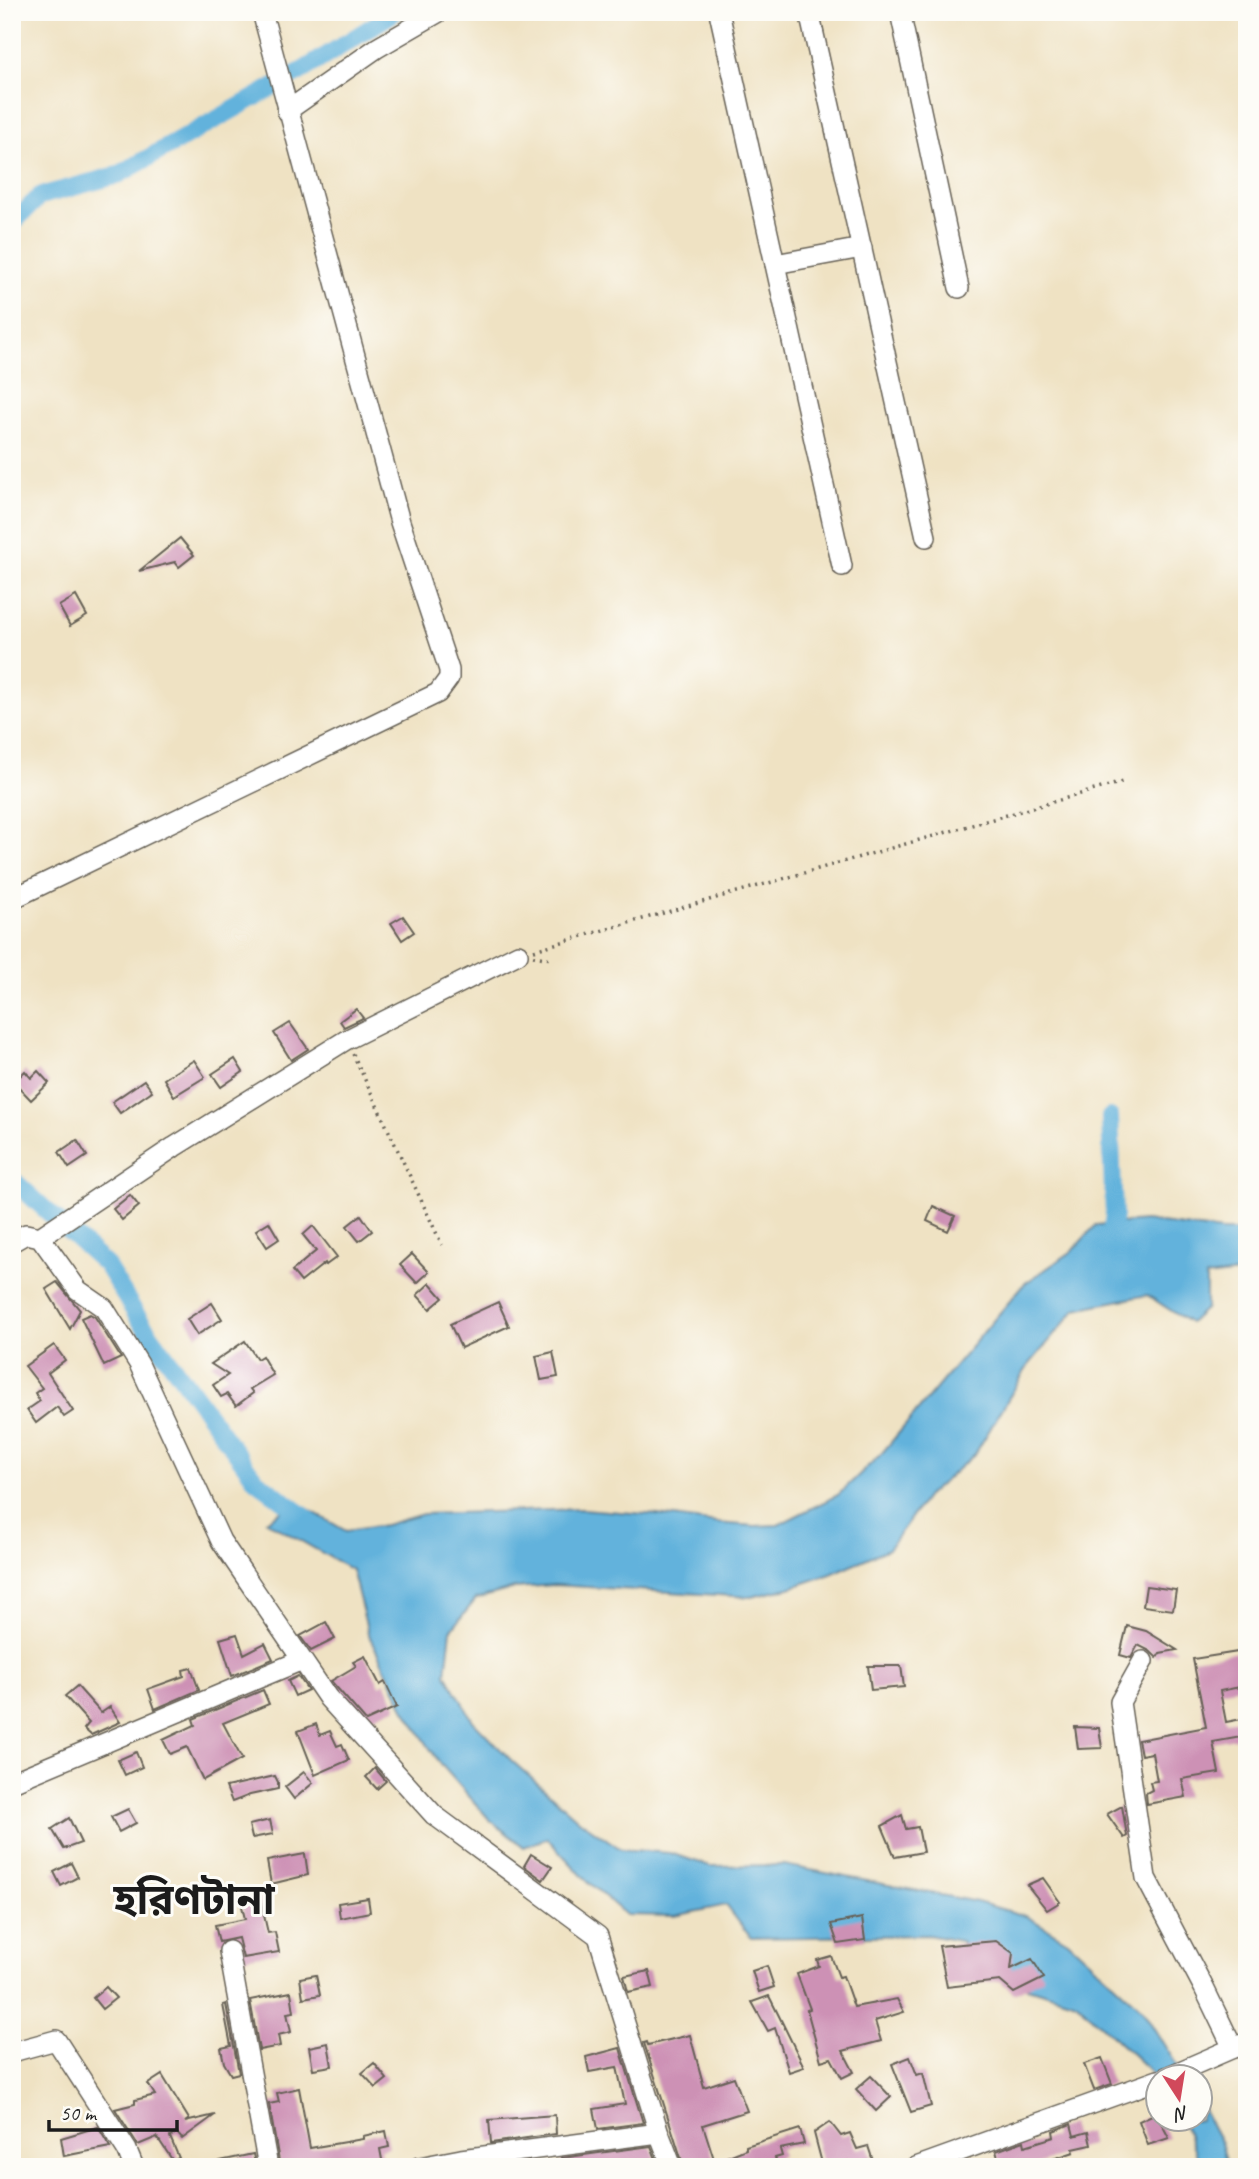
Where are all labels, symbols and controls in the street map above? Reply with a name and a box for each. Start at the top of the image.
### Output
district label: হরিণটানা [112,1874,276,1927]
north arrow [1144,2064,1214,2134]
scale bar [49,2088,177,2132]
text: 50 m [60,2100,98,2126]
text: N [1171,2101,1191,2127]

